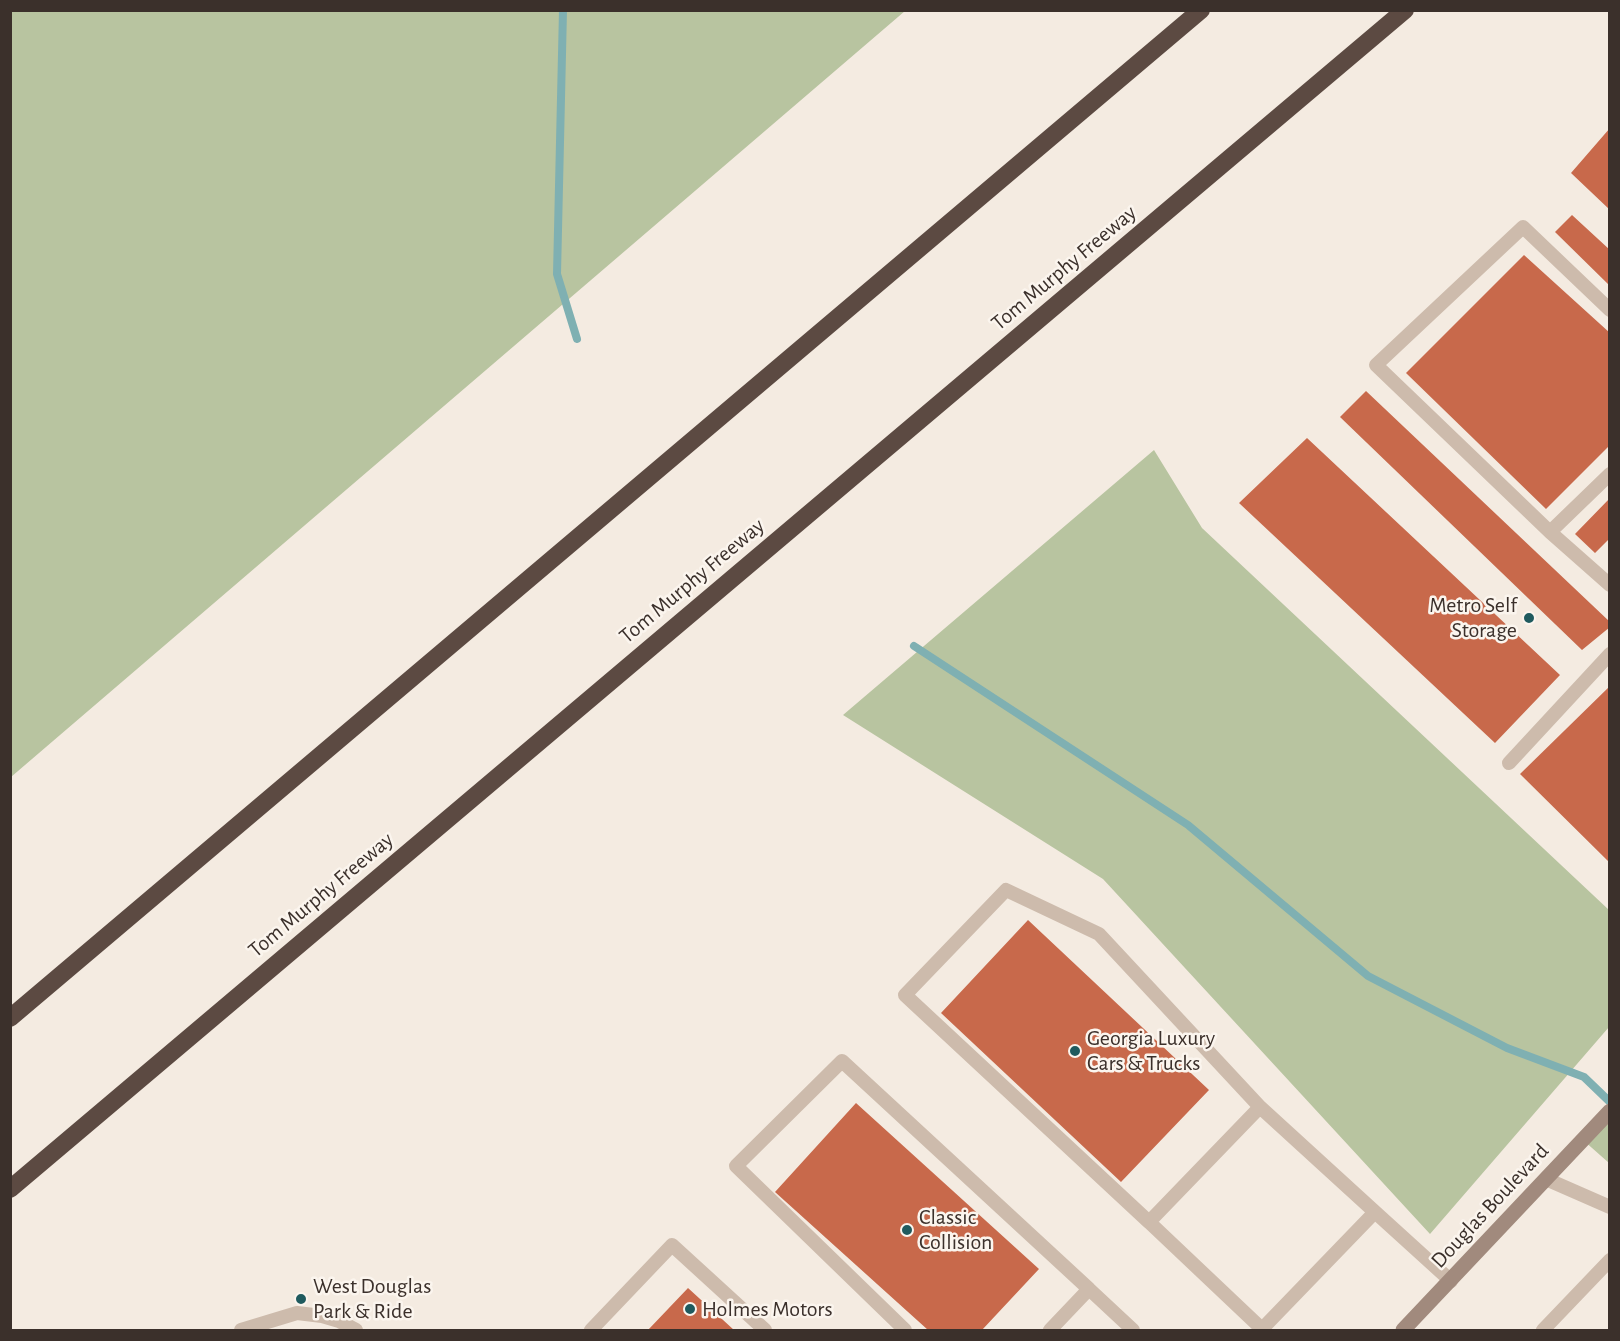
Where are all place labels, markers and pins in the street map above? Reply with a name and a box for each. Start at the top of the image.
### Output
place label: Metro Self Storage [1429,592,1517,644]
marker: Metro Self Storage [1522,611,1536,625]
place label: Georgia Luxury Cars & Trucks [1087,1025,1215,1076]
marker: Georgia Luxury Cars & Trucks [1068,1044,1082,1058]
place label: Classic Collision [919,1204,992,1256]
marker: Classic Collision [900,1223,914,1237]
place label: West Douglas Park & Ride [313,1273,431,1324]
marker: West Douglas Park & Ride [294,1292,308,1306]
place label: Holmes Motors [702,1296,833,1322]
marker: Holmes Motors [683,1302,697,1316]

